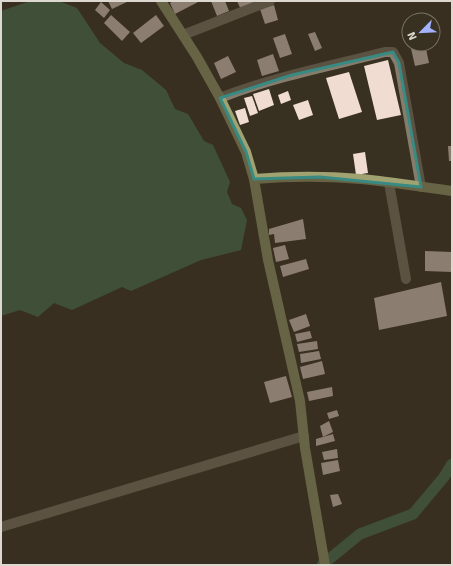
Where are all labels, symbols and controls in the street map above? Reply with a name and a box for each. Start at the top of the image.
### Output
north arrow [401,12,441,52]
text: N [405,30,420,42]

